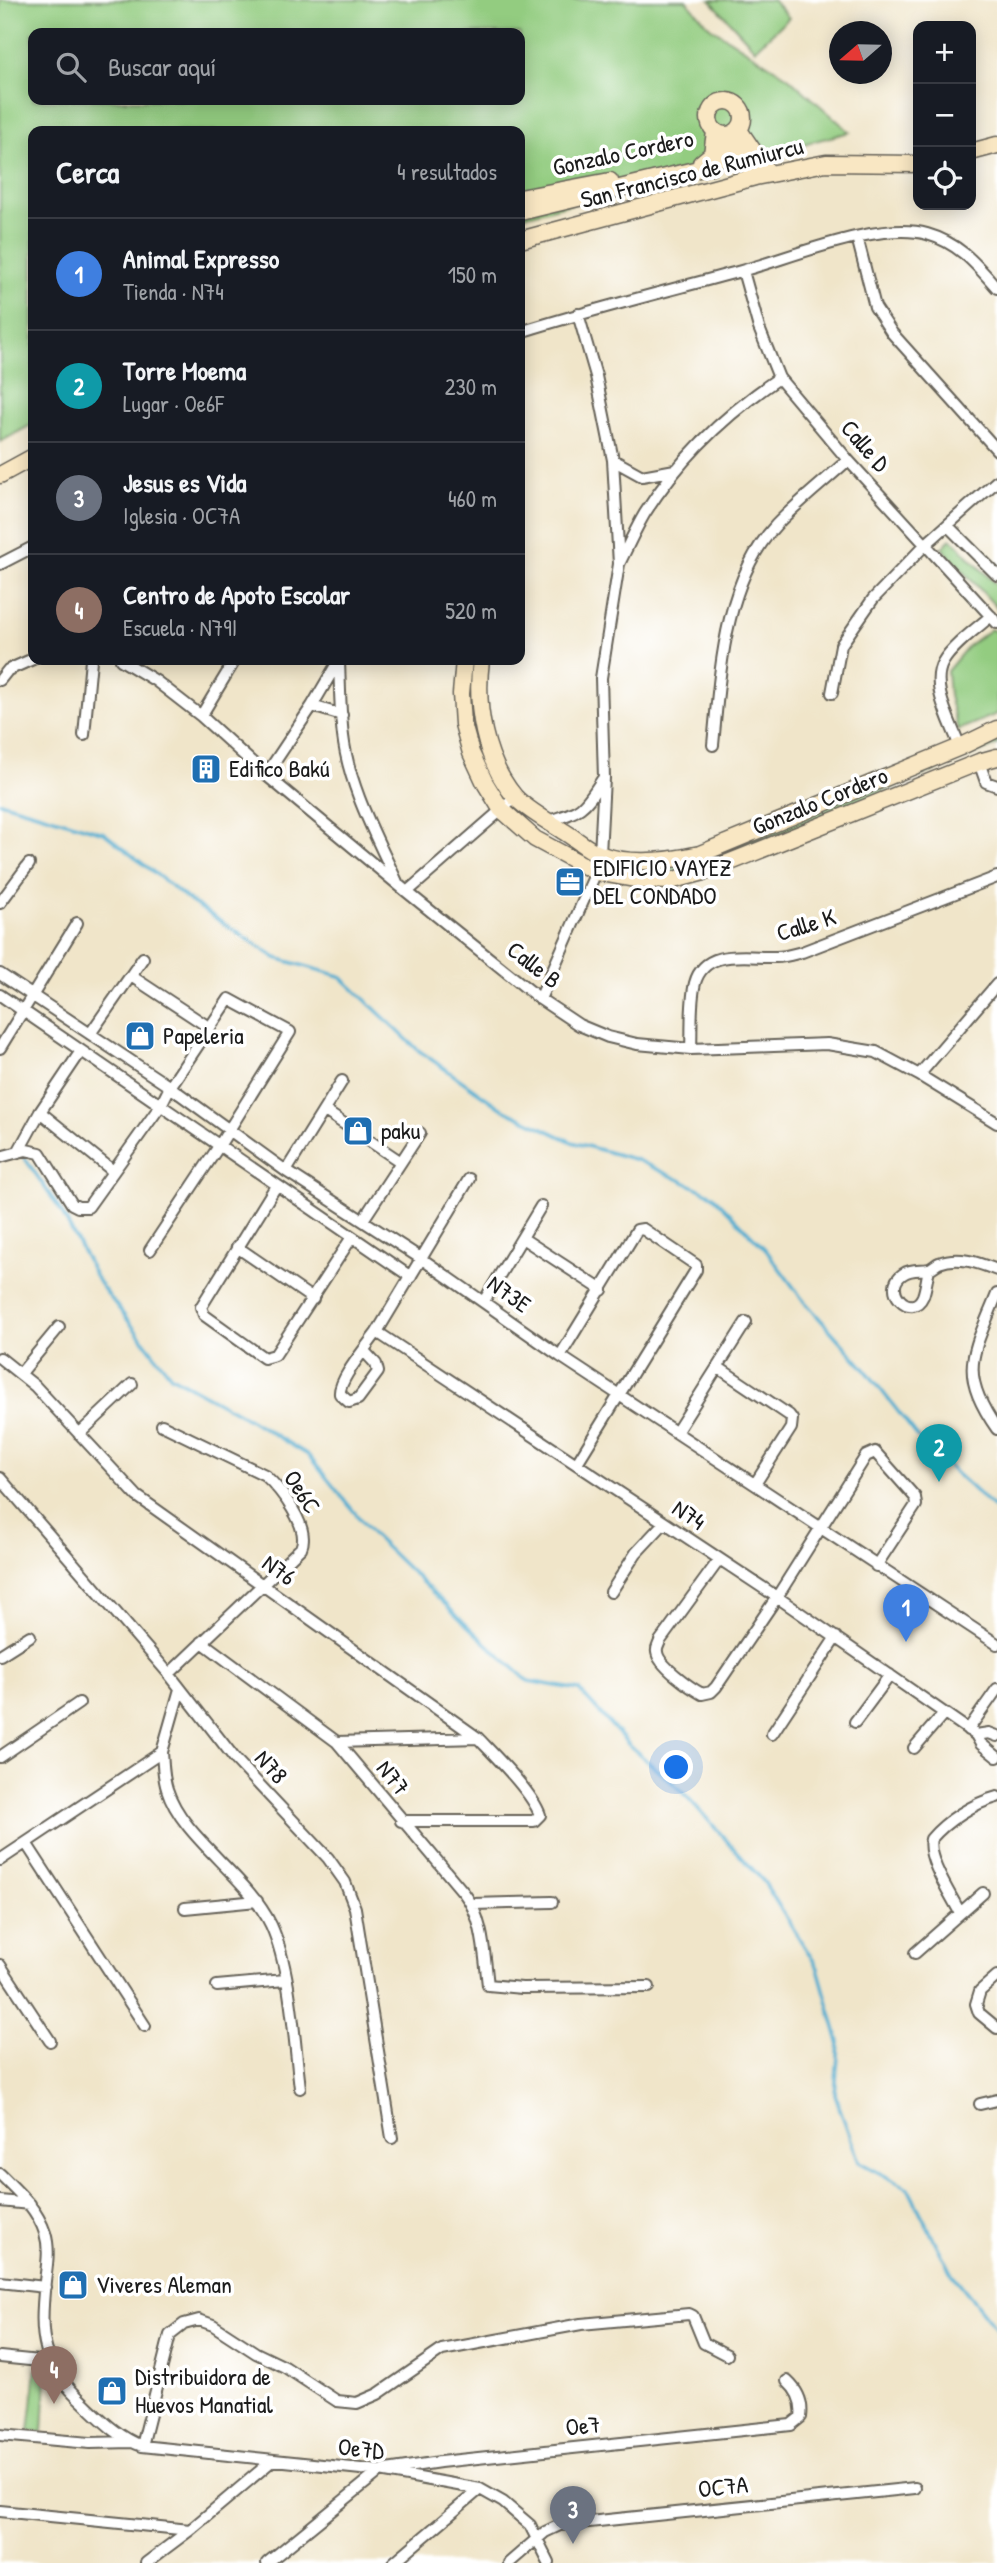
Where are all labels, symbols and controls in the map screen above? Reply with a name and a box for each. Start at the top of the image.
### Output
north arrow [829,21,892,84]
map controls [913,21,976,210]
button: + [913,21,976,84]
search box [28,28,525,105]
icon: search [52,48,90,86]
text: Buscar aquí [108,49,216,84]
button: − [913,84,976,147]
street label: Gonzalo Cordero [549,121,696,183]
street label: San Francisco de Rumiurcu [577,129,807,215]
button: locate [913,147,976,210]
text: Cerca [56,152,119,192]
text: 4 resultados [397,156,497,187]
text: Animal Expresso [123,241,279,276]
text: 1 [75,259,83,290]
text: 150 m [448,259,497,290]
text: Tienda · N74 [123,276,224,307]
text: Torre Moema [123,353,246,388]
text: 2 [74,371,84,402]
text: 230 m [445,371,497,402]
text: Lugar · Oe6F [123,388,224,419]
street label: Calle D [834,412,898,479]
text: Jesus es Vida [123,465,246,500]
text: 3 [74,483,84,514]
text: 460 m [448,483,497,514]
text: Iglesia · OC7A [123,500,240,531]
text: Centro de Apoto Escolar [123,577,350,612]
text: 4 [75,595,83,626]
text: 520 m [445,595,497,626]
text: Escuela · N79I [123,612,237,643]
building icon: Edifico Bakú [189,752,223,786]
place label: Edifico Bakú [229,752,330,784]
street label: Gonzalo Cordero [747,758,892,842]
place label: EDIFICIO VAYEZ DEL CONDADO [593,851,732,911]
office icon: EDIFICIO VAYEZ DEL CONDADO [553,865,587,899]
street label: Calle K [772,900,840,948]
street label: Calle B [501,933,568,995]
shop icon: Papeleria [123,1019,157,1053]
place label: Papeleria [163,1019,244,1051]
shop icon: paku [341,1114,375,1148]
place label: paku [381,1114,421,1146]
street label: N73E [482,1267,538,1320]
pin: 2 [916,1424,962,1482]
street label: Oe6C [277,1464,329,1519]
street label: N74 [667,1491,712,1537]
street label: N76 [256,1546,303,1592]
pin: 1 [883,1584,929,1642]
street label: N78 [248,1743,295,1790]
your location [659,1750,693,1784]
street label: N77 [370,1753,418,1802]
shop icon: Viveres Aleman [56,2268,90,2302]
place label: Viveres Aleman [96,2268,232,2300]
pin: 4 [31,2346,77,2404]
place label: Distribuidora de Huevos Manatial [135,2360,273,2420]
shop icon: Distribuidora de Huevos Manatial [95,2374,129,2408]
street label: Oe7 [564,2407,602,2443]
street label: Oe7D [336,2430,386,2466]
street label: OC7A [696,2467,750,2505]
pin: 3 [550,2486,596,2544]

